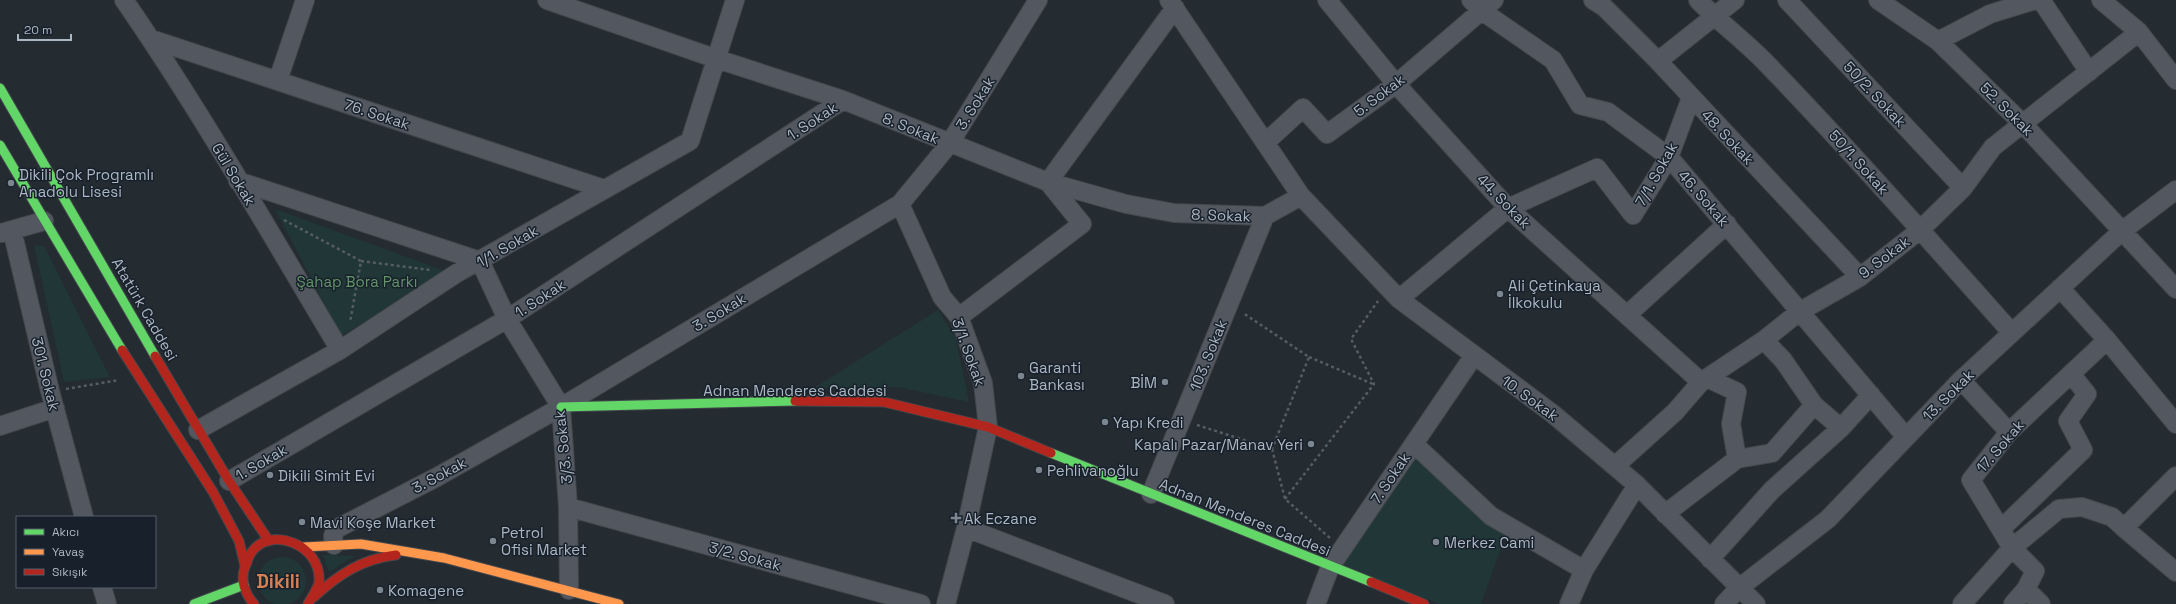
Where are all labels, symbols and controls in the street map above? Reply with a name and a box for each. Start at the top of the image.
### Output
scale bar [18,16,71,42]
text: 20 m [24,22,52,38]
street label: 50/2. Sokak [1840,57,1910,131]
street label: 5. Sokak [1350,70,1408,120]
street label: 3. Sokak [951,73,999,133]
street label: 52. Sokak [1976,78,2038,140]
street label: 76. Sokak [342,94,412,134]
street label: 1. Sokak [783,98,841,144]
street label: 48. Sokak [1698,105,1758,169]
street label: 8. Sokak [880,108,942,148]
street label: 50/1. Sokak [1825,126,1893,198]
street label: Gül Sokak [208,139,260,209]
street label: 7/1. Sokak [1631,139,1681,209]
place label: Dikili Çok Programlı Anadolu Lisesi [19,165,154,201]
street label: 46. Sokak [1674,166,1734,230]
street label: 44. Sokak [1473,170,1535,232]
marker: Dikili Çok Programlı Anadolu Lisesi [6,178,16,188]
street label: 8. Sokak [1191,204,1251,226]
street label: 1/1. Sokak [473,221,541,271]
street label: 9. Sokak [1855,232,1913,282]
street label: Atatürk Caddesi [108,254,182,364]
park label: Şahap Bora Parkı [296,272,418,291]
street label: 1. Sokak [511,275,569,321]
place label: Ali Çetinkaya İlkokulu [1508,276,1601,312]
street label: 3. Sokak [689,289,749,335]
marker: Ali Çetinkaya İlkokulu [1495,289,1505,299]
street label: 3/1. Sokak [948,315,990,389]
street label: 103. Sokak [1185,317,1231,393]
street label: 301. Sokak [28,335,64,413]
place label: Garanti Bankası [1029,358,1085,394]
street label: 13. Sokak [1918,365,1978,425]
marker: Garanti Bankası [1016,371,1026,381]
street label: 10. Sokak [1498,371,1562,425]
place label: BİM [1130,373,1157,392]
marker: BİM [1160,377,1170,387]
street label: Adnan Menderes Caddesi [703,381,887,400]
street label: 3/3. Sokak [550,409,576,485]
place label: Yapı Kredi [1113,413,1184,432]
street label: 17. Sokak [1972,416,2028,476]
marker: Yapı Kredi [1100,417,1110,427]
place label: Kapalı Pazar/Manav Yeri [1134,435,1303,454]
marker: Kapalı Pazar/Manav Yeri [1306,439,1316,449]
street label: 1. Sokak [232,440,290,484]
street label: 7. Sokak [1366,449,1414,507]
street label: 3. Sokak [408,453,470,497]
place label: Pehlivanoğlu [1047,461,1139,480]
marker: Pehlivanoğlu [1034,465,1044,475]
place label: Dikili Simit Evi [278,466,375,485]
marker: Dikili Simit Evi [265,470,275,480]
street label: Adnan Menderes Caddesi [1156,474,1334,560]
place label: Ak Eczane [964,509,1037,528]
place label: Mavi Koşe Market [310,513,436,532]
marker: Ak Eczane [951,513,961,523]
legend [16,516,156,588]
marker: Mavi Koşe Market [297,517,307,527]
place label: Petrol Ofisi Market [501,523,587,559]
text: Akıcı [52,524,79,540]
place label: Merkez Cami [1444,533,1534,552]
marker: Petrol Ofisi Market [488,536,498,546]
street label: 3/2. Sokak [707,537,783,575]
marker: Merkez Cami [1431,537,1441,547]
text: Yavaş [52,544,84,560]
text: Sıkışık [52,564,88,580]
district label: Dikili [256,569,300,594]
place label: Komagene [388,581,464,600]
marker: Komagene [375,585,385,595]

